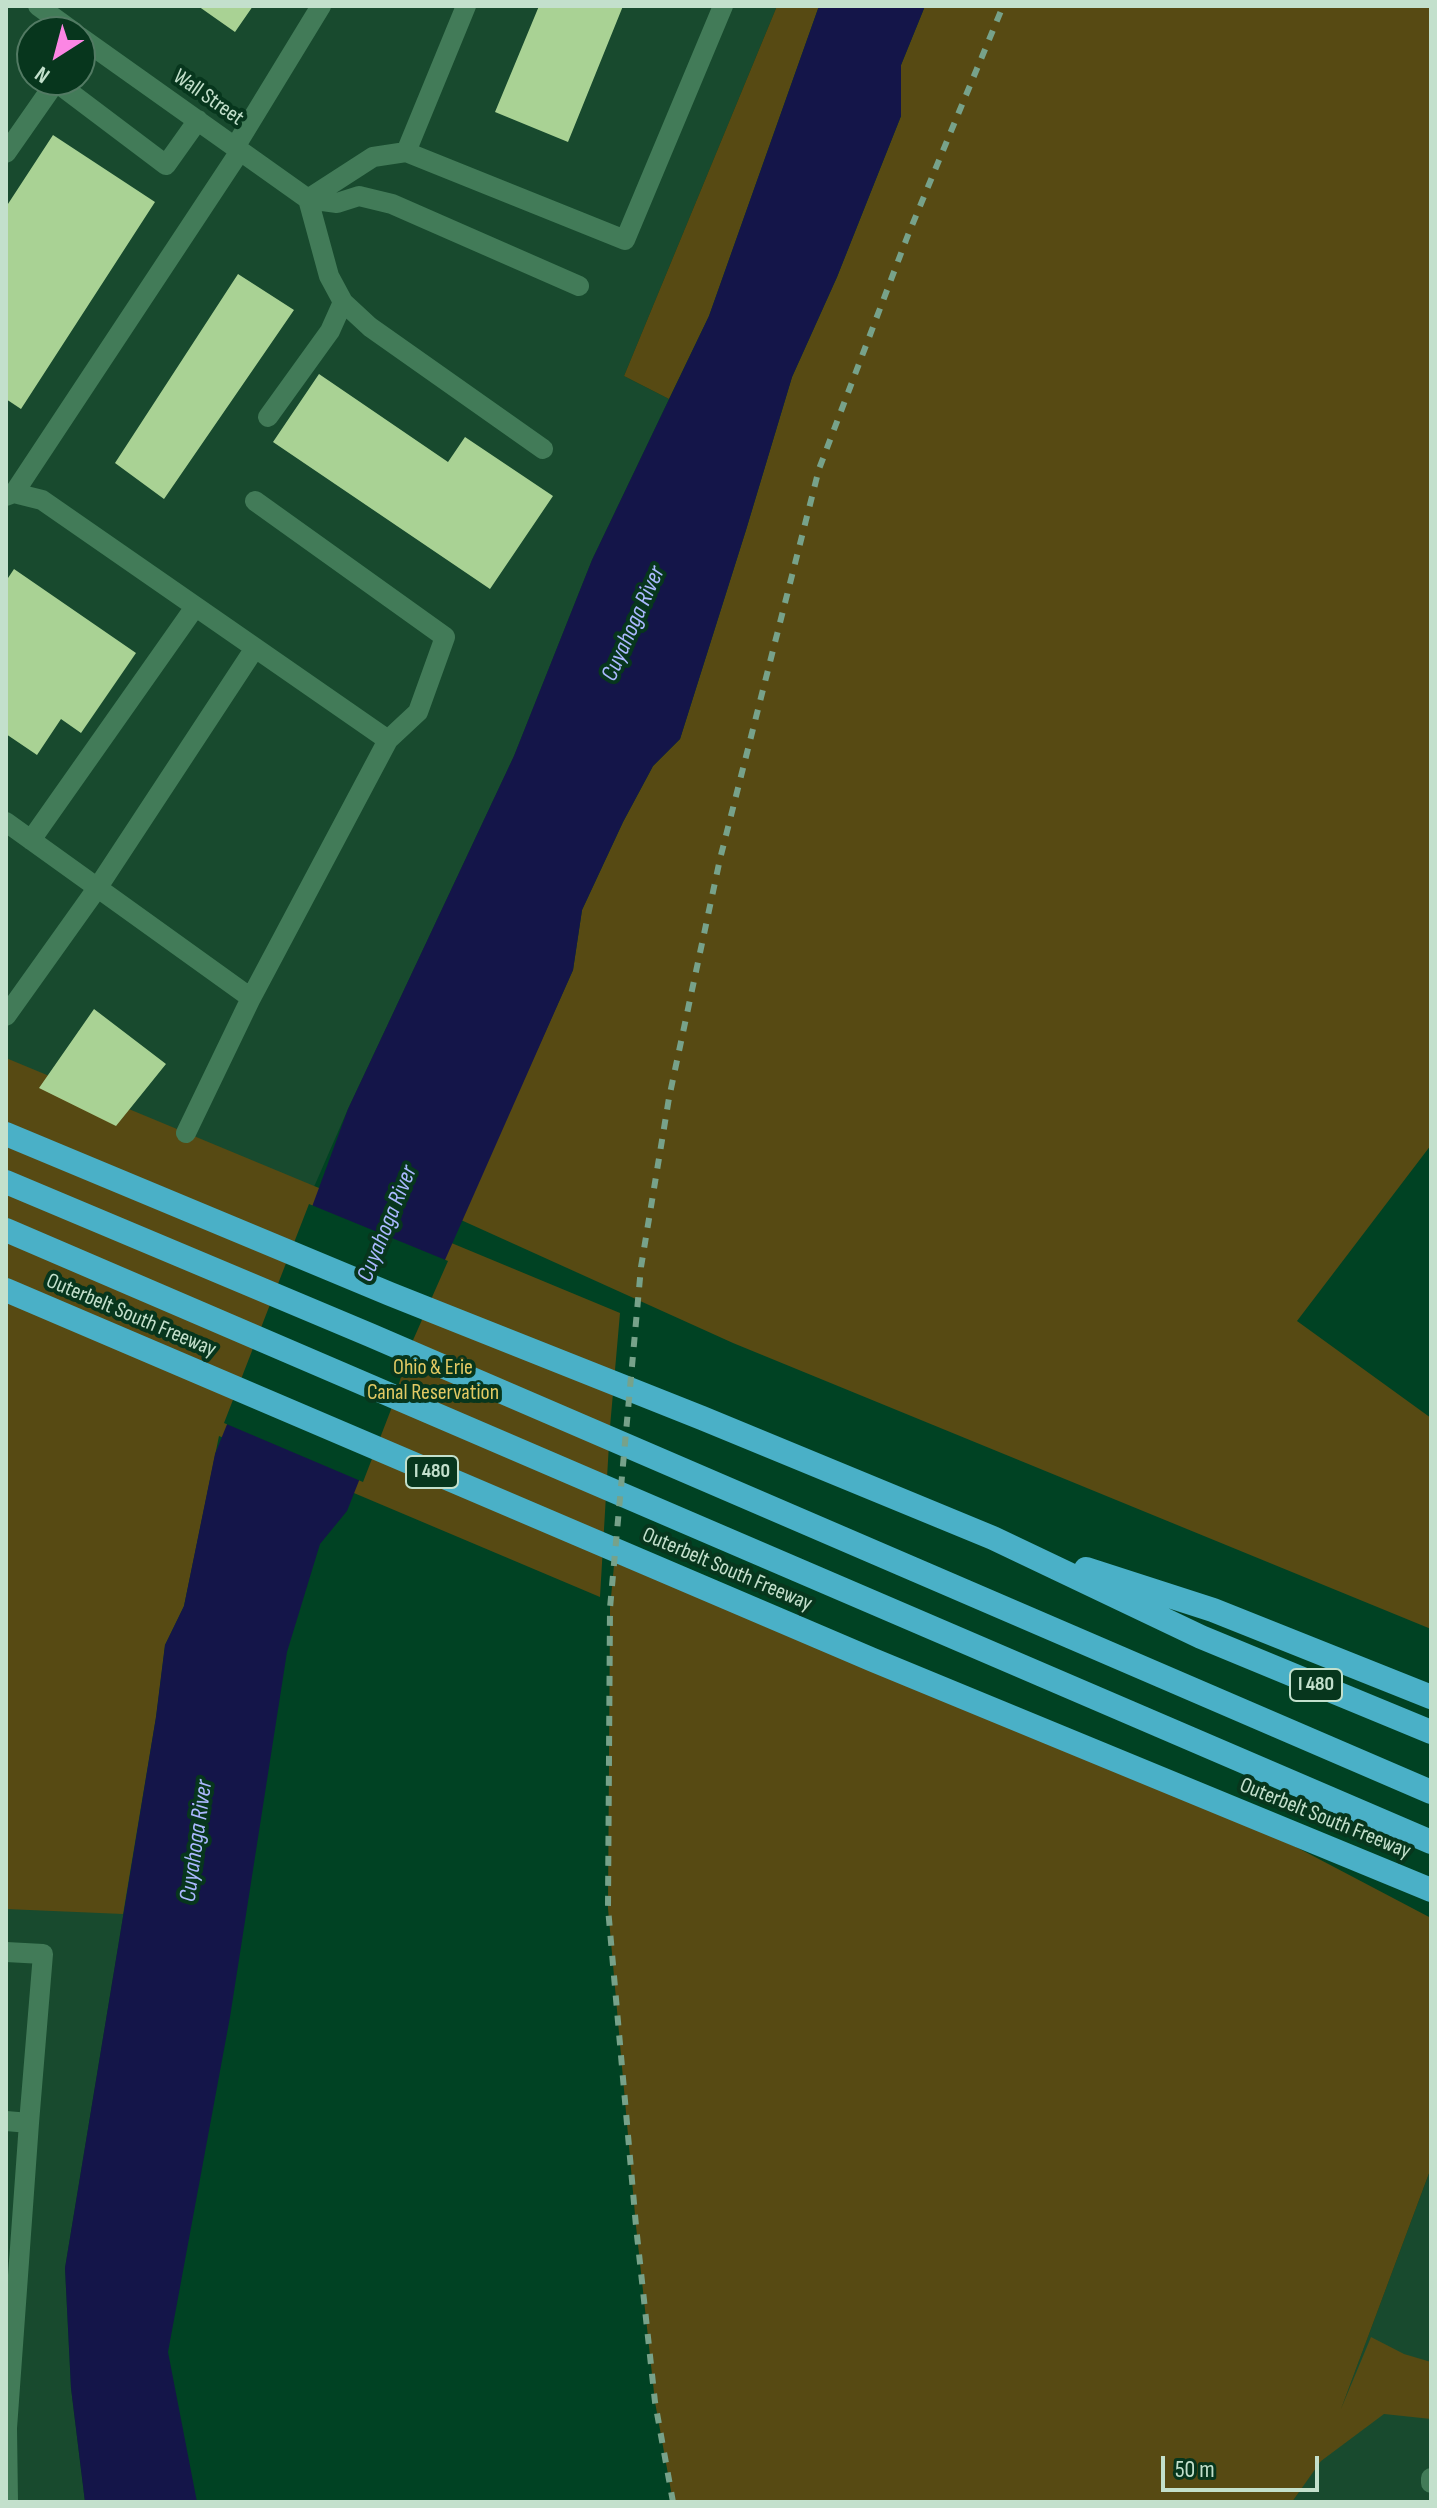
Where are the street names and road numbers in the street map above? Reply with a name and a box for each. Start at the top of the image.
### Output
street label: Wall Street [168,64,248,132]
street label: Outerbelt South Freeway [42,1268,220,1364]
road number: I 480 [406,1456,458,1488]
street label: Outerbelt South Freeway [638,1522,816,1618]
road number: I 480 [1290,1669,1342,1701]
street label: Outerbelt South Freeway [1236,1773,1414,1865]

